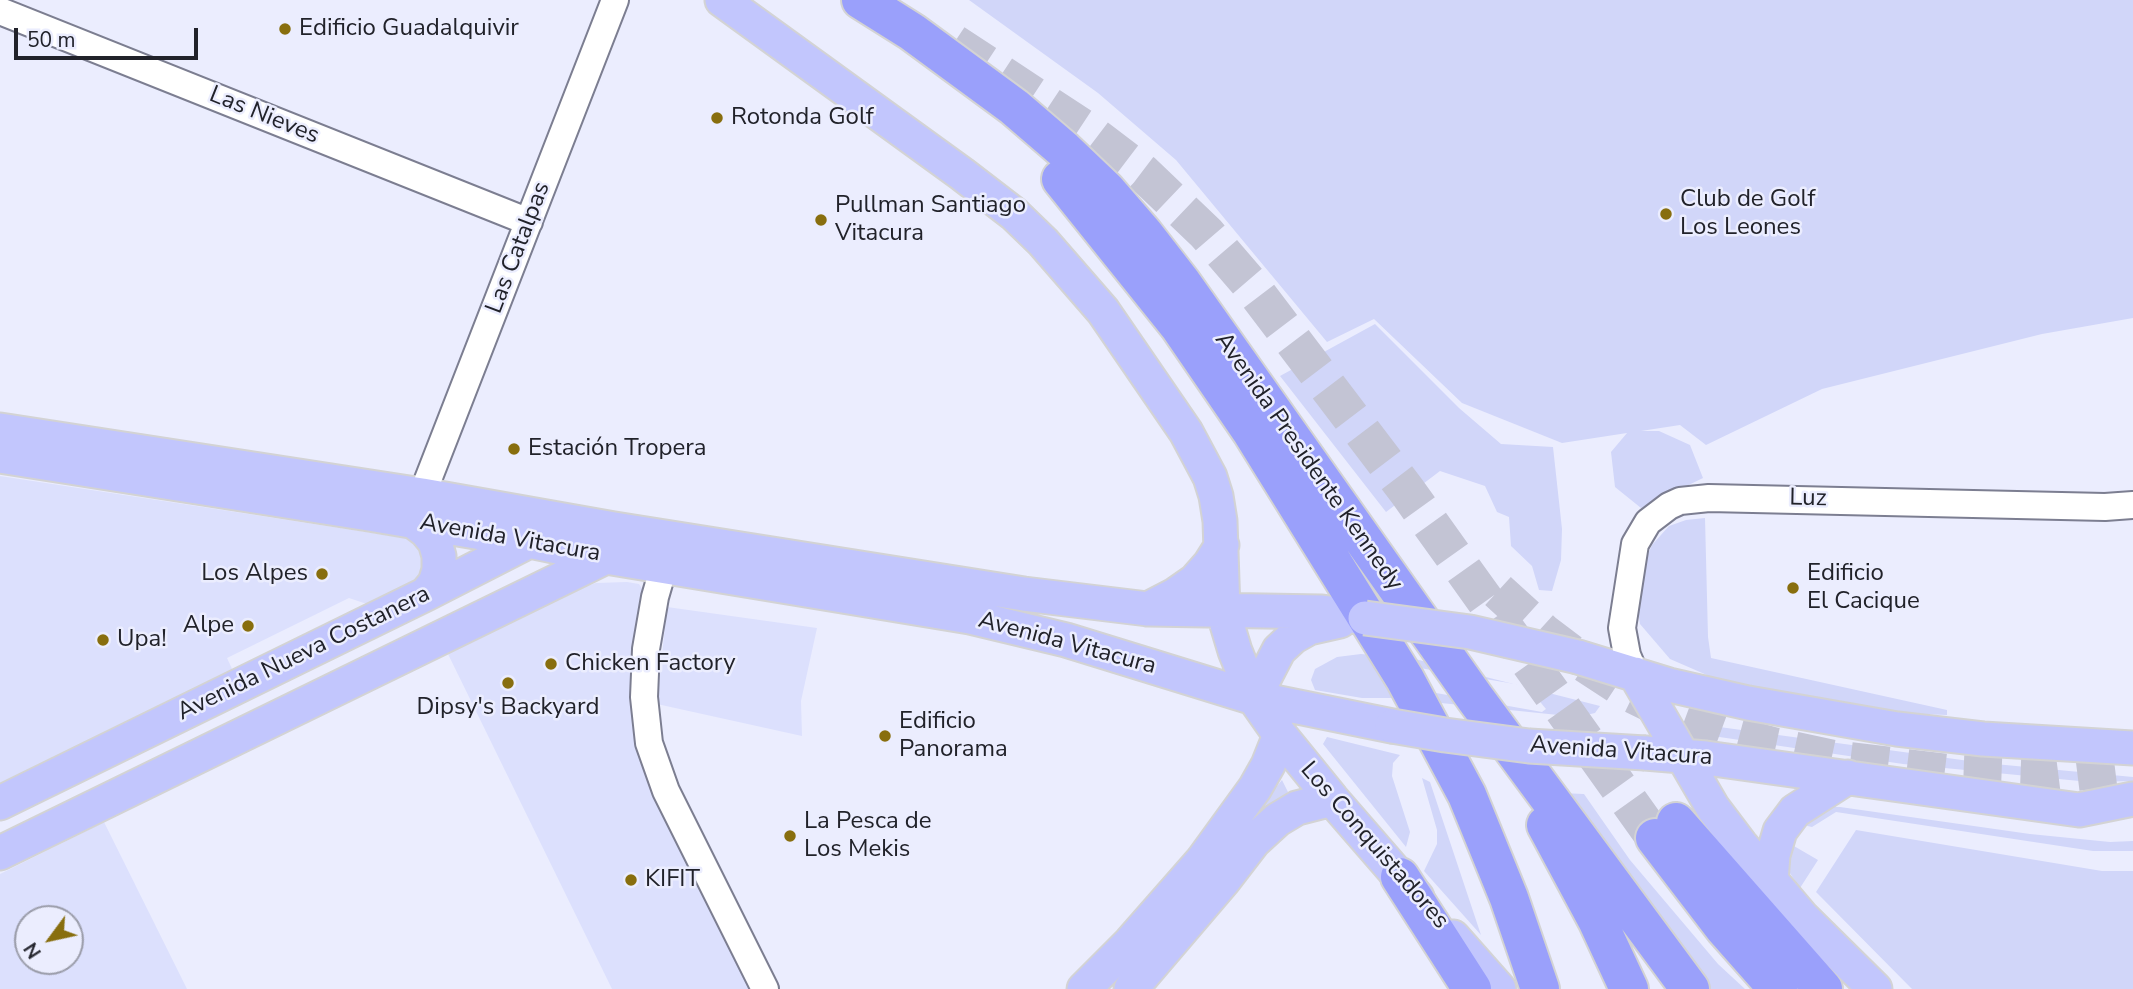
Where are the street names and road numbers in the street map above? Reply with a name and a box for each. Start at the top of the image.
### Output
street label: Las Nieves [205,81,323,151]
street label: Las Catalpas [481,178,557,318]
street label: Avenida Presidente Kennedy [1208,327,1408,597]
street label: Luz [1789,484,1827,514]
street label: Avenida Vitacura [417,509,603,569]
street label: Avenida Nueva Costanera [173,580,435,728]
street label: Avenida Vitacura [975,606,1159,682]
street label: Avenida Vitacura [1529,731,1713,773]
street label: Los Conquistadores [1294,757,1454,935]

